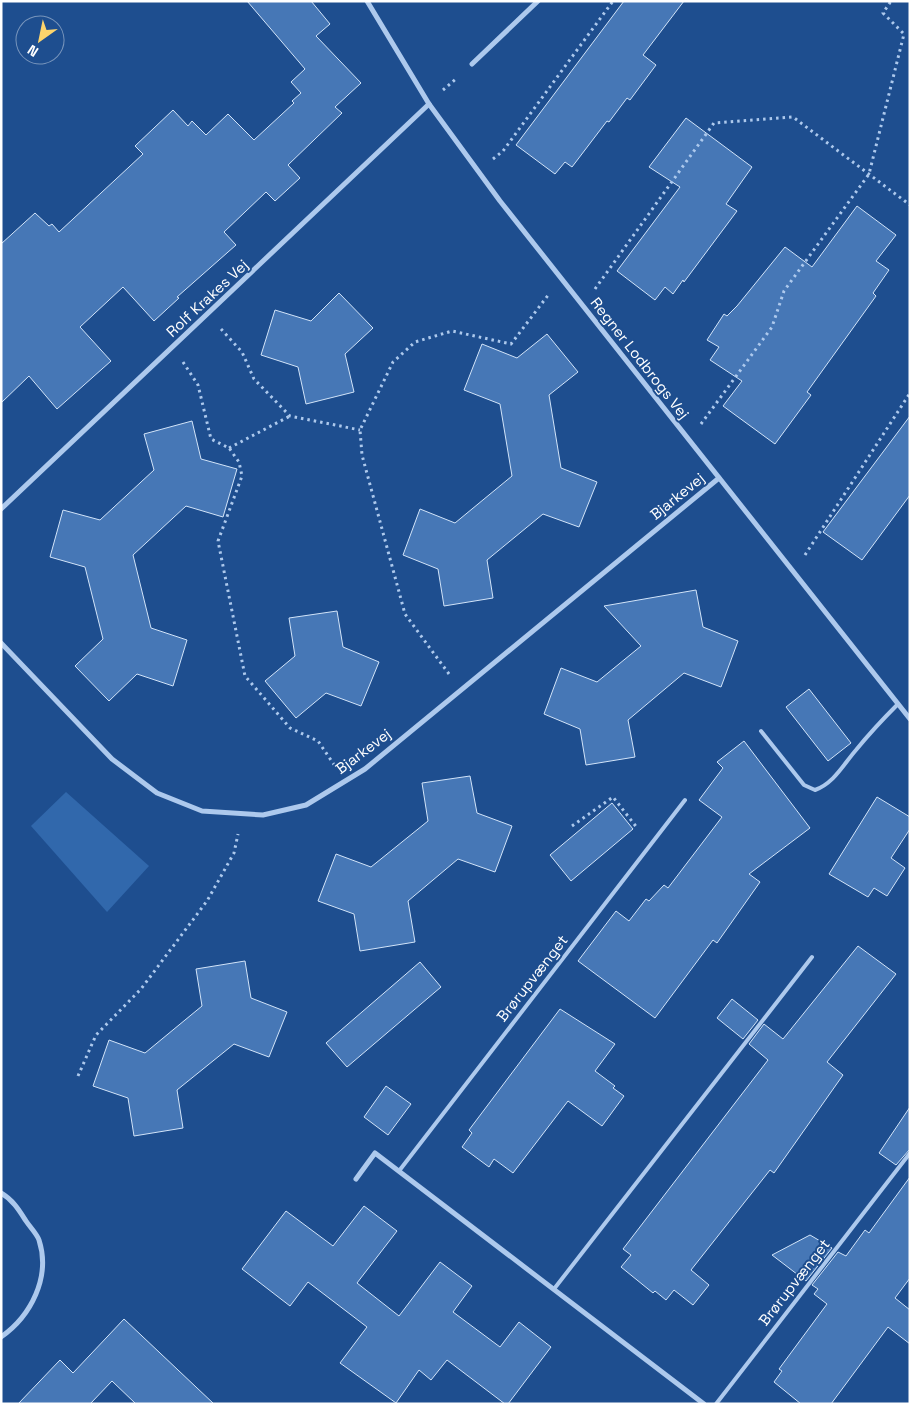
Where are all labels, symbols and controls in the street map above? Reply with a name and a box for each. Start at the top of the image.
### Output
north arrow [15,15,65,65]
text: N [24,41,42,61]
street label: Rolf Krakes Vej [162,255,252,341]
street label: Regner Lodbrogs Vej [587,293,693,423]
street label: Bjarkevej [646,468,708,524]
street label: Bjarkevej [332,724,394,778]
street label: Brørupvænget [492,931,572,1025]
street label: Brørupvænget [754,1235,834,1329]

